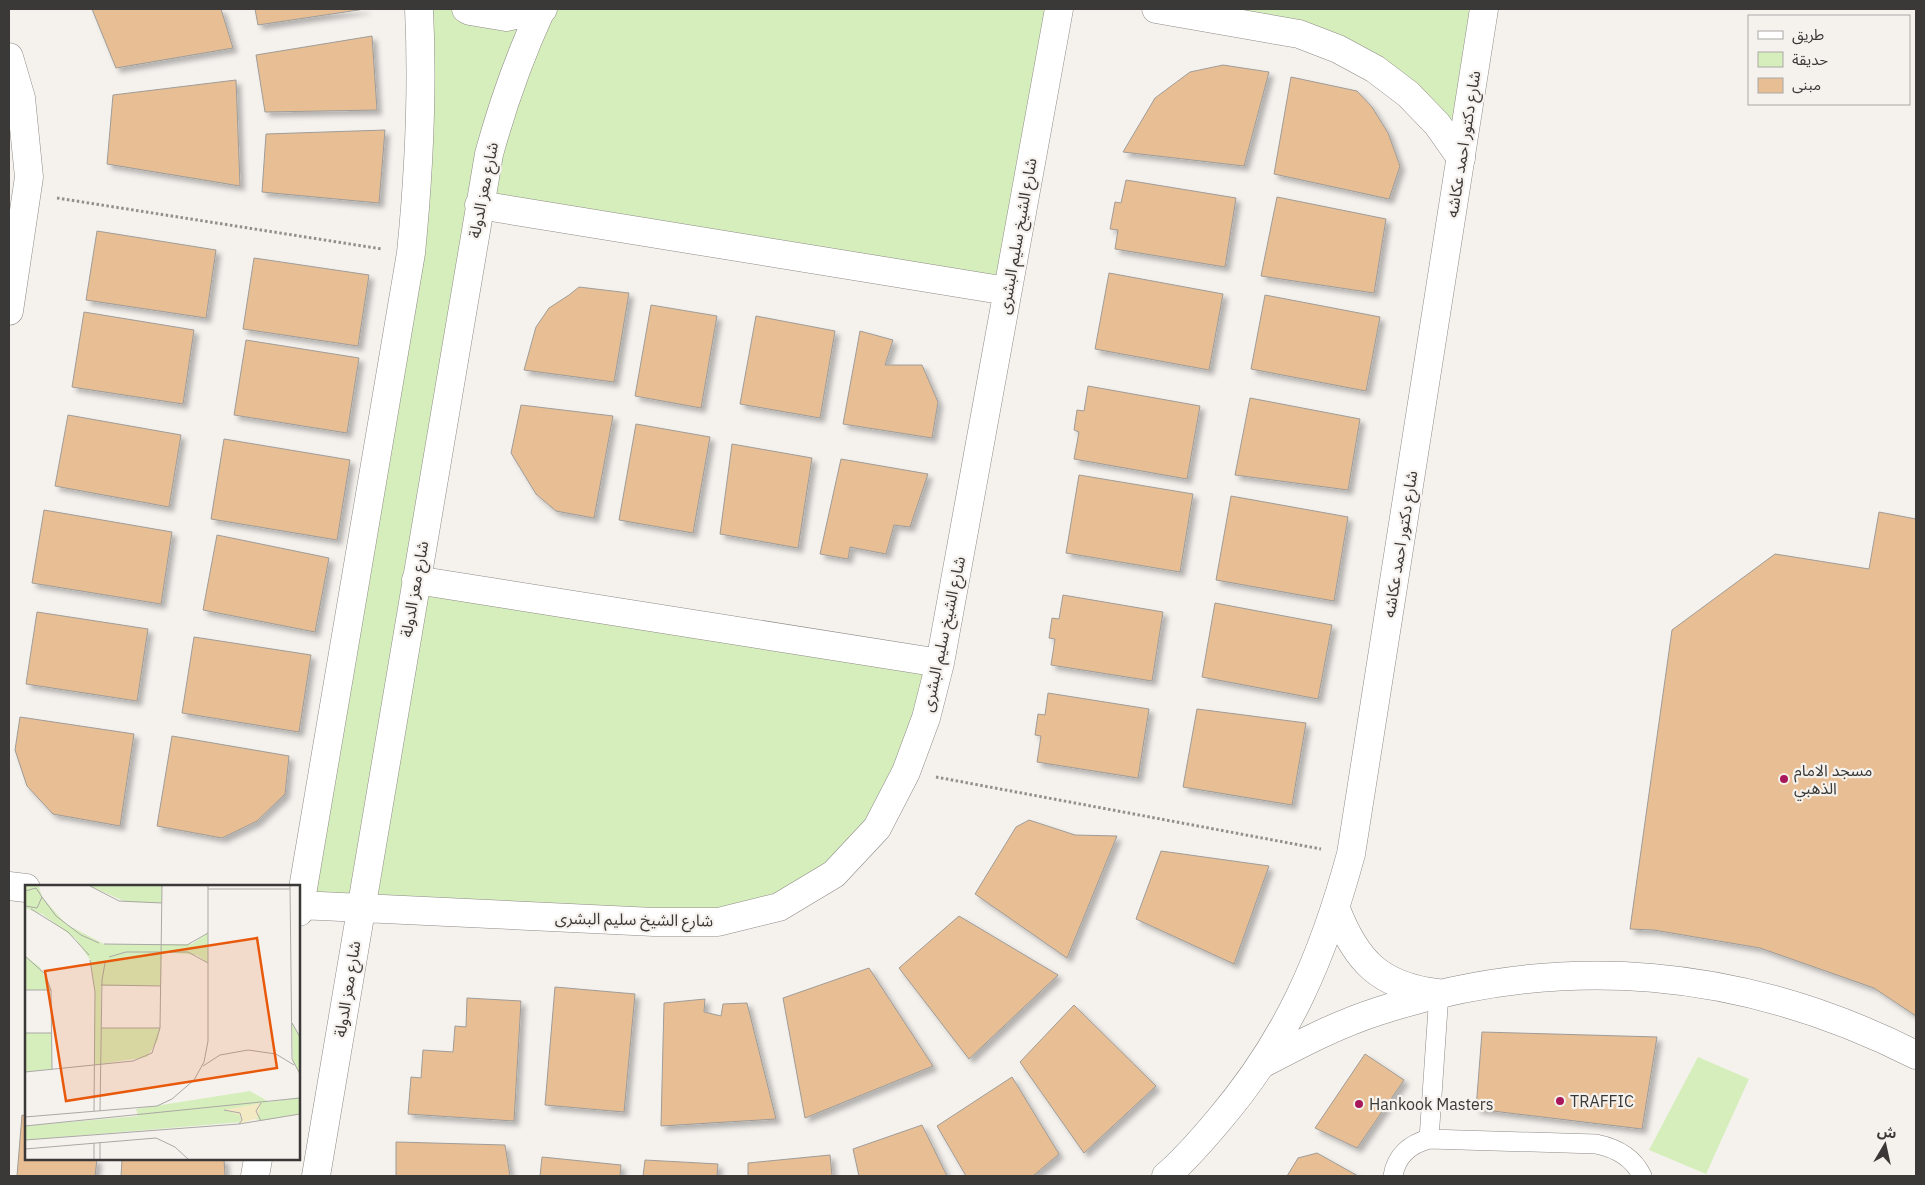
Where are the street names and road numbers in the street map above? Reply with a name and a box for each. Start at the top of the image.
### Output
street label: شارع دكتور احمد عكاشه [1442,69,1487,219]
street label: شارع معز الدولة [464,140,505,240]
street label: شارع الشيخ سليم البشرى [993,156,1044,316]
street label: شارع دكتور احمد عكاشه [1379,469,1424,619]
street label: شارع معز الدولة [396,539,435,639]
street label: شارع الشيخ سليم البشرى [917,555,972,714]
street label: شارع الشيخ سليم البشرى [555,908,713,933]
street label: شارع معز الدولة [330,939,367,1039]

